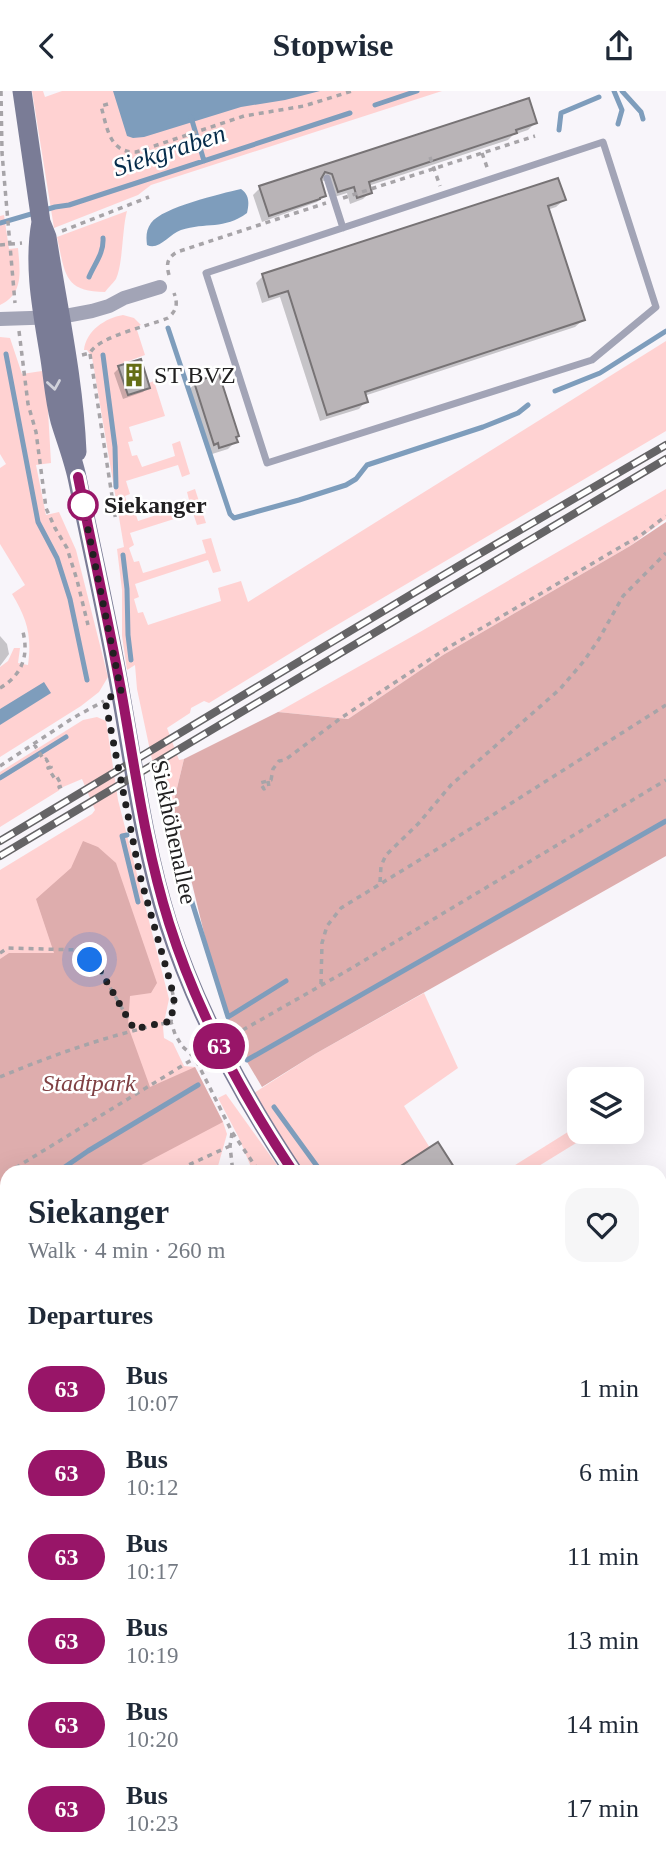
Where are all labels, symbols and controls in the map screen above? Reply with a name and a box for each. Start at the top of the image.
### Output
icon: back [28,27,66,65]
text: Stopwise [273,27,393,63]
icon: share [600,27,638,65]
water label: Siekgraben [109,119,229,182]
building icon: ST BVZ [120,361,148,389]
place label: ST BVZ [154,362,236,388]
one-way arrow [46,379,61,391]
marker: Siekanger [68,490,98,520]
place label: Siekanger [104,492,207,518]
street label: Siekhöhenallee [146,758,202,906]
your location [72,942,107,977]
line badge: 63 [188,1023,250,1069]
text: 63 [207,1033,231,1059]
map controls [567,1067,644,1144]
button: layers [567,1067,644,1144]
park label: Stadtpark [42,1070,136,1096]
button: heart [565,1188,639,1262]
text: Siekanger [28,1194,169,1230]
text: Walk · 4 min · 260 m [28,1238,225,1263]
text: Departures [28,1301,153,1330]
text: Bus [126,1361,168,1390]
text: 1 min [579,1374,639,1403]
text: 63 [55,1376,79,1402]
text: 10:07 [126,1391,178,1416]
text: Bus [126,1445,168,1474]
text: 6 min [579,1458,639,1487]
text: 63 [55,1460,79,1486]
text: 10:12 [126,1475,178,1500]
text: Bus [126,1529,168,1558]
text: 11 min [567,1542,639,1571]
text: 63 [55,1544,79,1570]
text: 10:17 [126,1559,178,1584]
text: Bus [126,1613,168,1642]
text: 13 min [566,1626,639,1655]
text: 63 [55,1628,79,1654]
text: 10:19 [126,1643,178,1668]
text: Bus [126,1697,168,1726]
text: 14 min [566,1710,639,1739]
text: 63 [55,1712,79,1738]
text: 10:20 [126,1727,178,1752]
text: Bus [126,1781,168,1810]
text: 17 min [566,1794,639,1823]
text: 63 [55,1796,79,1822]
text: 10:23 [126,1811,178,1836]

